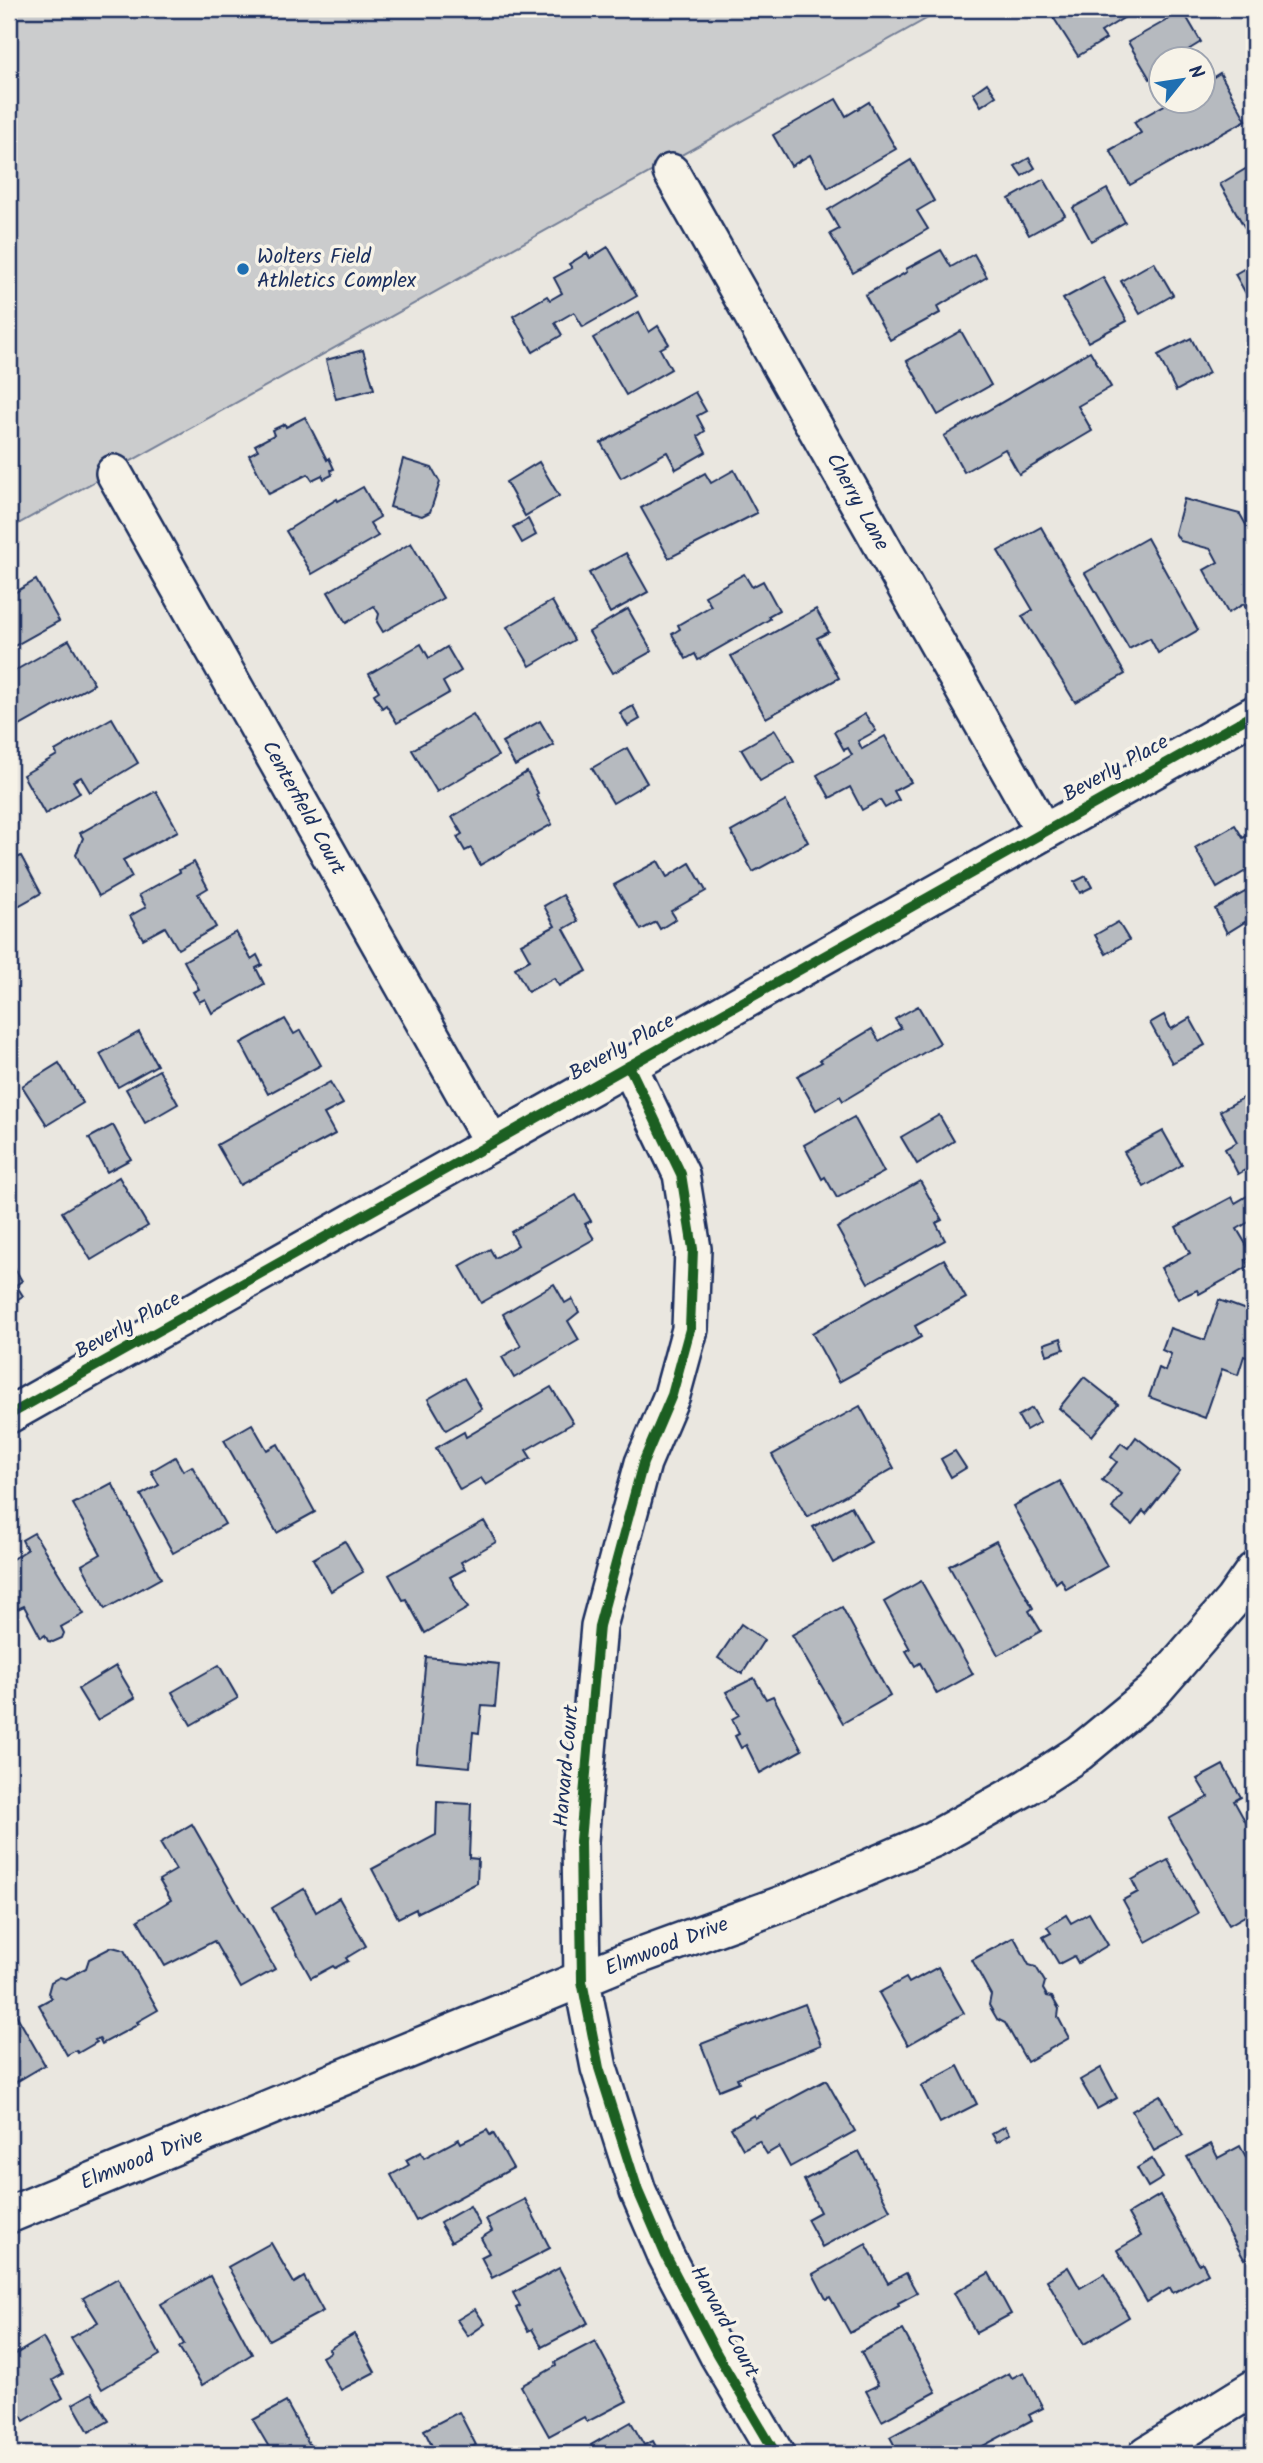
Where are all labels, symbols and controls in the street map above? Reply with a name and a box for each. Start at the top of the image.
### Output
north arrow [1148,46,1218,116]
text: N [1179,60,1211,85]
place label: Wolters Field Athletics Complex [257,241,417,298]
marker: Wolters Field Athletics Complex [235,261,251,277]
street label: Cherry Lane [817,447,898,557]
street label: Beverly Place [1057,726,1176,812]
street label: Centerfield Court [252,735,354,882]
street label: Beverly Place [563,1005,682,1091]
street label: Beverly Place [69,1283,188,1369]
street label: Harvard Court [545,1703,589,1829]
street label: Elmwood Drive [600,1908,734,1986]
street label: Elmwood Drive [76,2120,209,2200]
street label: Harvard Court [681,2260,768,2385]

